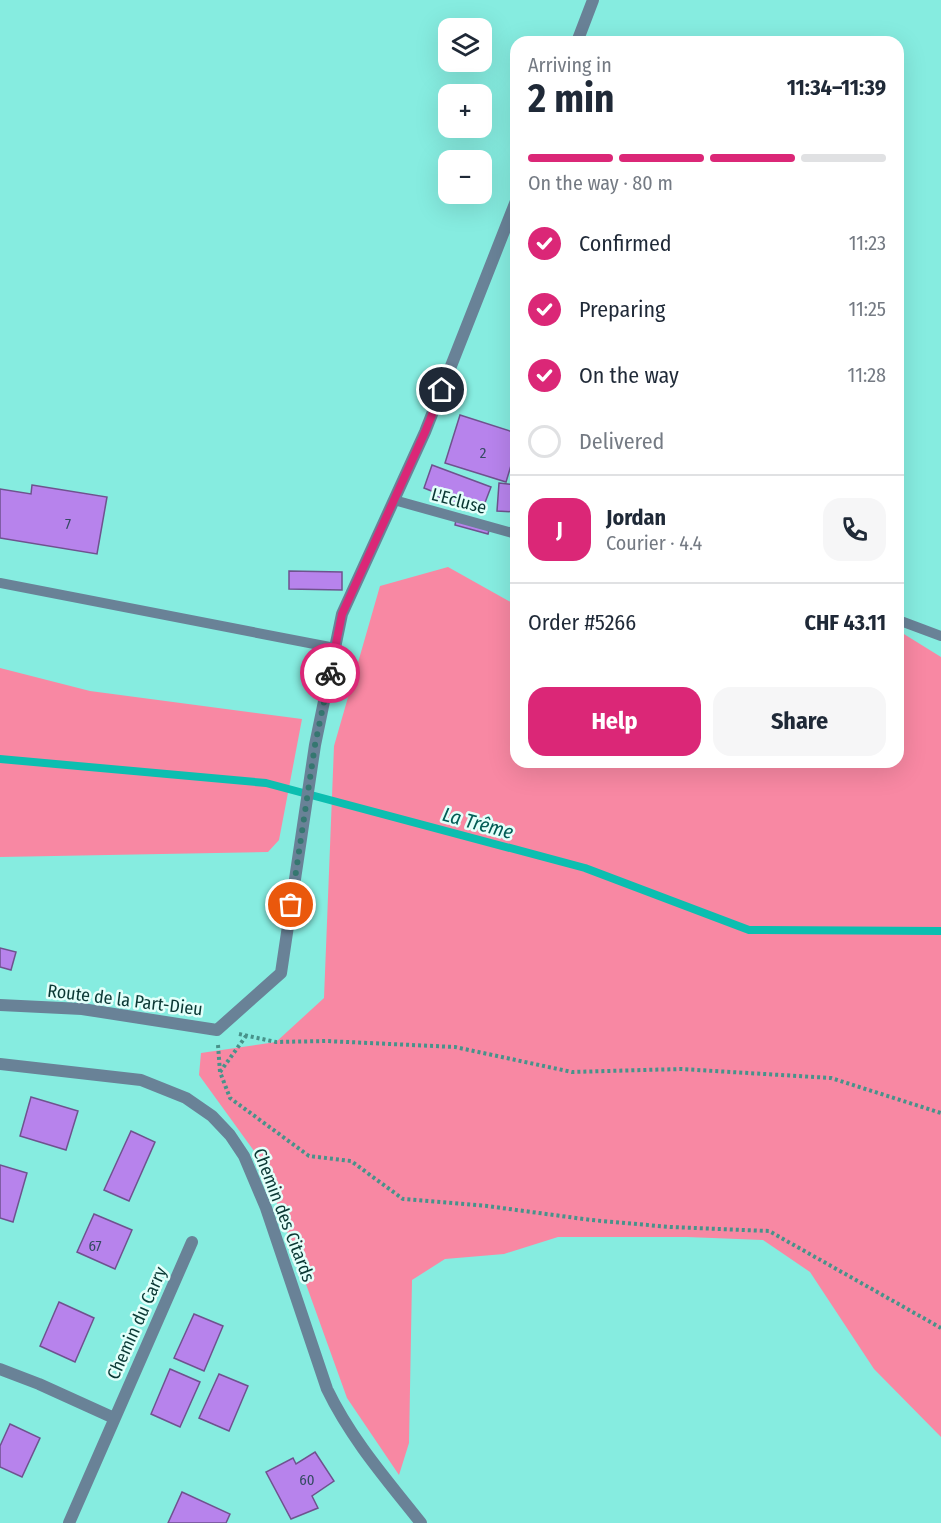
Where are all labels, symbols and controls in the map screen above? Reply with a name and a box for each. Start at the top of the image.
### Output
map controls [438,18,492,204]
button: layers [438,18,492,72]
text: Arriving in [528,53,612,77]
text: 11:34–11:39 [787,74,886,101]
text: 2 min [528,76,614,122]
button: + [438,84,492,138]
button: − [438,150,492,204]
text: On the way · 80 m [528,171,673,195]
icon: check [528,227,561,260]
text: Confirmed [579,230,672,257]
text: 11:23 [849,231,886,255]
icon: check [528,293,561,326]
text: Preparing [579,296,665,323]
text: 11:25 [848,297,886,321]
icon: check [528,359,561,392]
text: On the way [579,362,679,389]
text: 11:28 [848,363,886,387]
pin [416,364,467,415]
icon: home [425,373,458,406]
text: Delivered [579,428,664,455]
house number: 2 [480,444,487,462]
street label: L'Ecluse [429,483,489,519]
button: phone [823,498,886,561]
text: Jordan [606,504,666,531]
house number: 7 [65,515,71,533]
text: J [556,516,563,543]
text: Courier · 4.4 [606,531,702,555]
text: Order #5266 [528,609,636,636]
text: CHF 43.11 [804,609,886,636]
courier [300,643,360,703]
icon: bike [314,657,347,690]
button: Help [528,687,701,756]
button: Share [713,687,886,756]
water label: La Trême [440,802,517,844]
pin [265,879,316,930]
icon: bag [274,888,307,921]
street label: Route de la Part-Dieu [46,980,204,1020]
street label: Chemin des Citards [248,1145,320,1285]
house number: 67 [88,1237,102,1255]
street label: Chemin du Carry [102,1263,172,1383]
house number: 60 [299,1471,315,1489]

